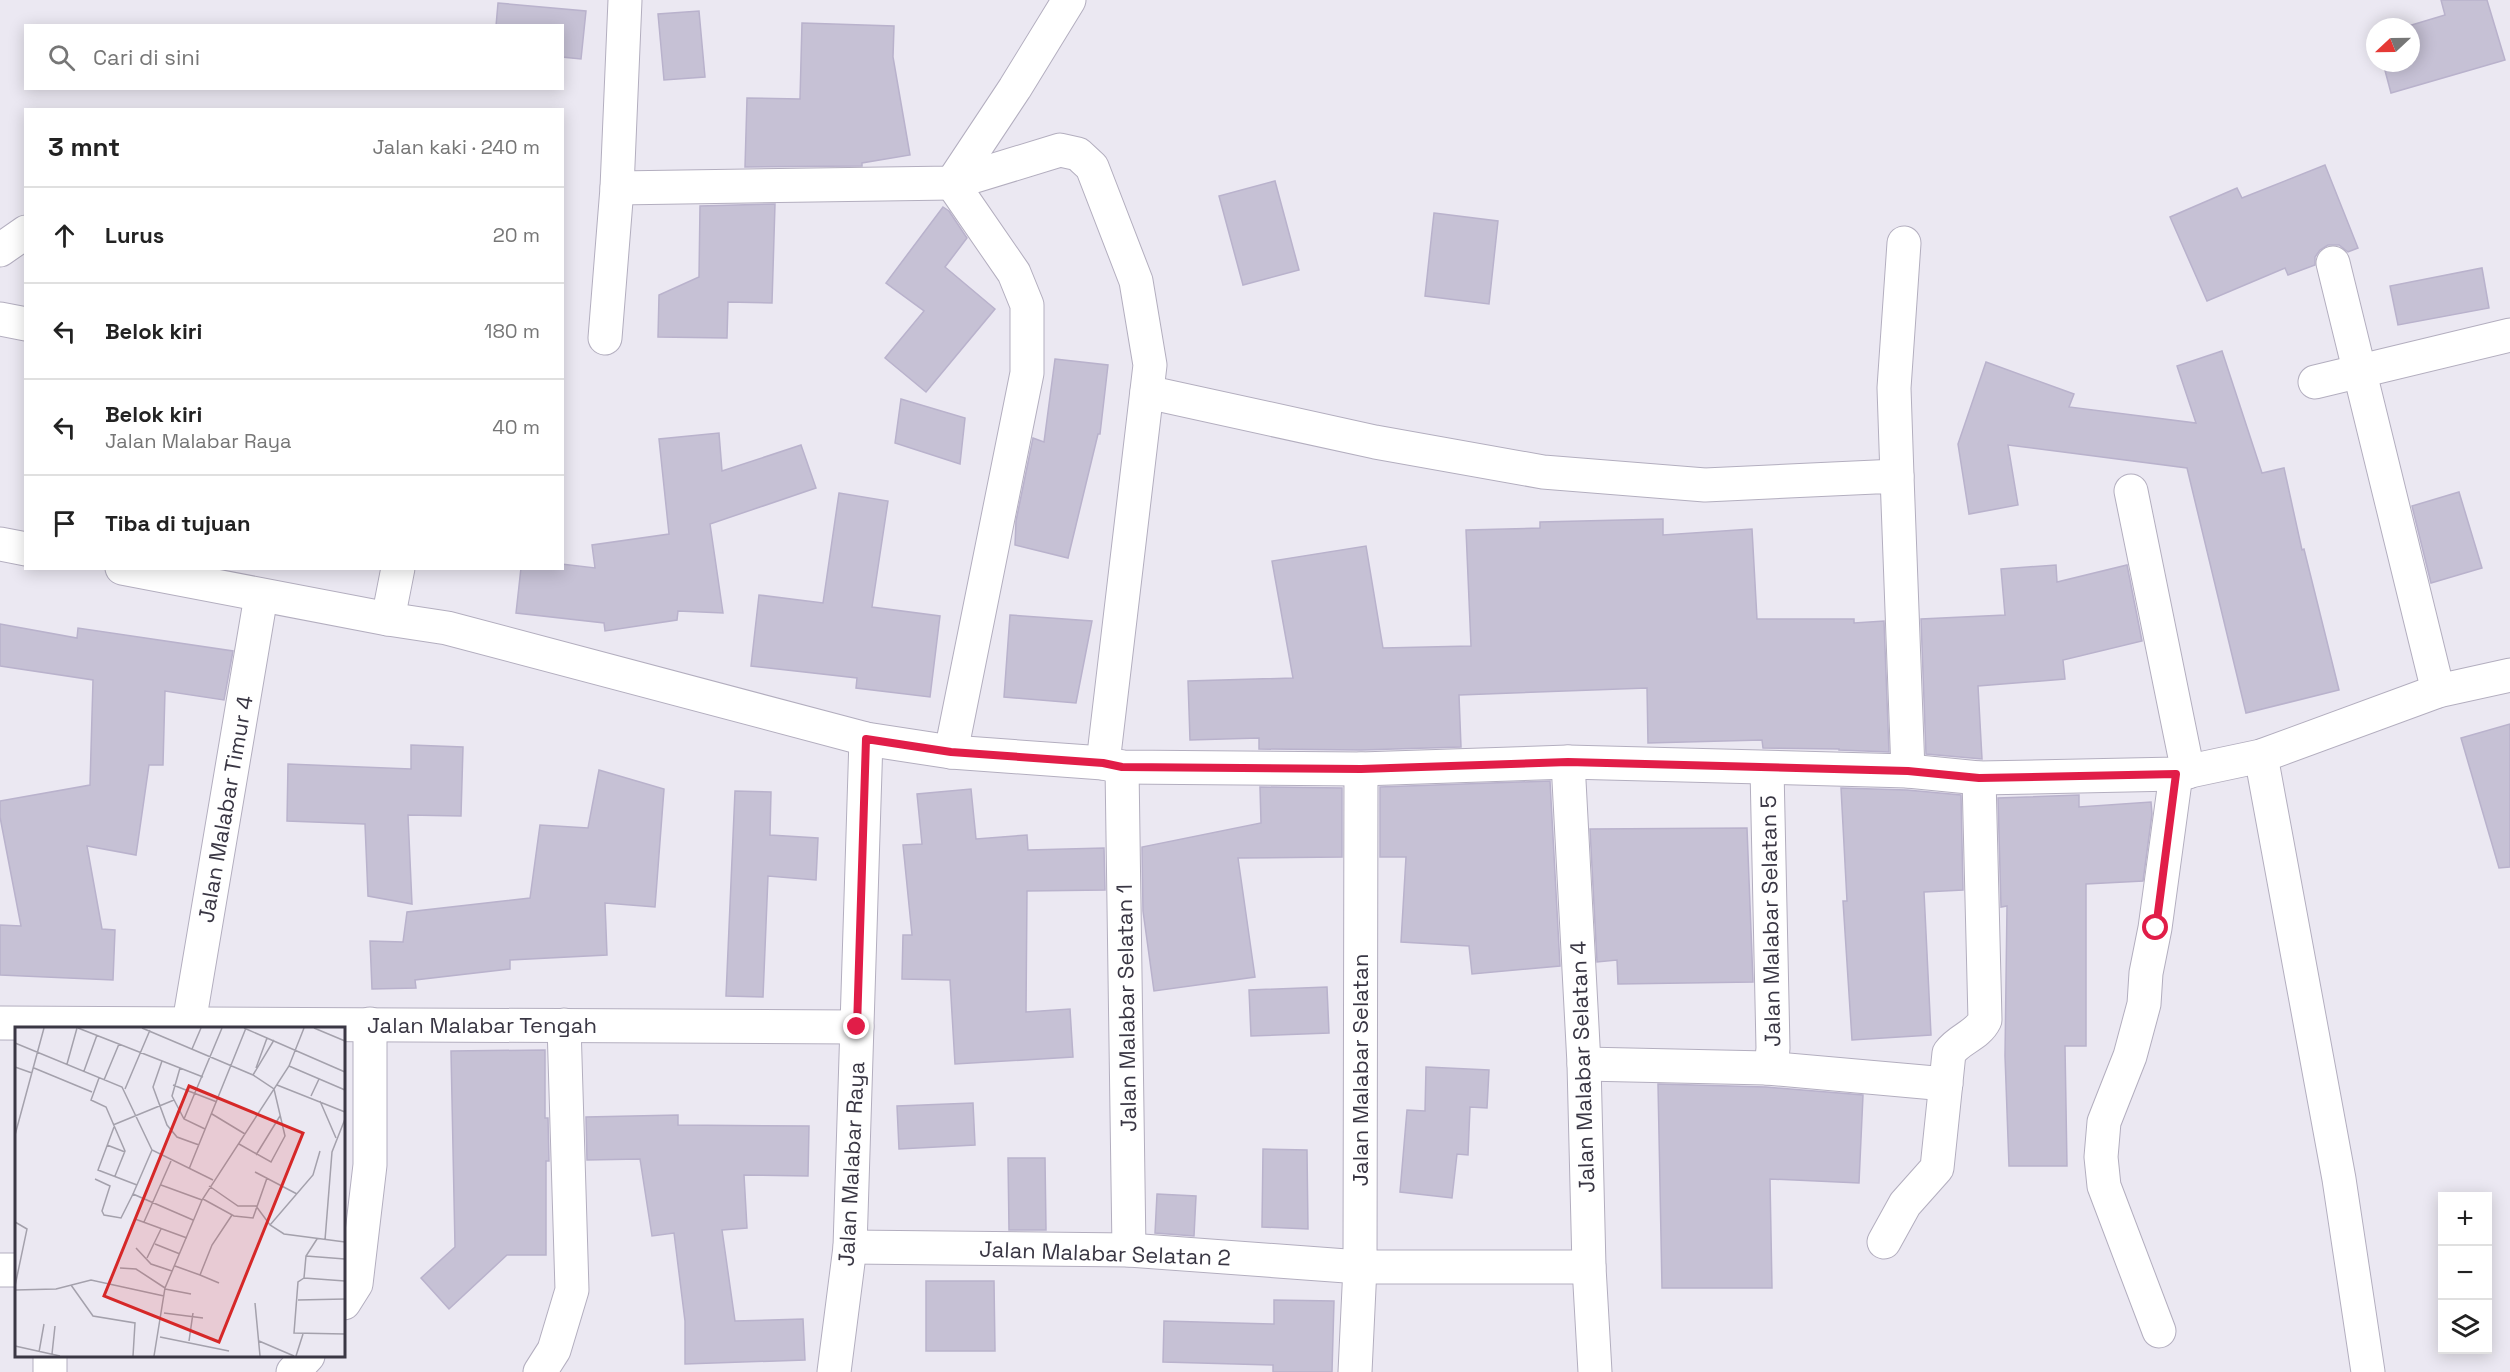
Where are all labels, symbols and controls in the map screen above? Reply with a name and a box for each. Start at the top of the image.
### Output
north arrow [2366,18,2420,72]
search box [24,24,564,90]
icon: search [45,41,78,74]
text: Cari di sini [93,43,200,71]
text: 3 mnt [48,130,120,164]
text: Jalan kaki · 240 m [372,134,540,160]
icon: ahead [48,219,81,252]
text: Lurus [105,221,164,249]
text: 20 m [493,222,540,248]
icon: left [48,315,81,348]
text: Belok kiri [105,317,202,345]
text: 180 m [484,318,540,344]
text: Belok kiri [105,400,202,428]
icon: left [48,411,81,444]
text: 40 m [492,414,540,440]
text: Jalan Malabar Raya [105,428,292,454]
icon: arrive [48,507,81,540]
text: Tiba di tujuan [105,509,251,537]
street label: Jalan Malabar Timur 4 [191,693,259,925]
street label: Jalan Malabar Selatan 5 [1754,795,1786,1047]
street label: Jalan Malabar Selatan 1 [1110,884,1142,1132]
route start [2142,914,2168,940]
street label: Jalan Malabar Selatan 4 [1564,940,1600,1194]
street label: Jalan Malabar Selatan [1346,954,1374,1186]
street label: Jalan Malabar Tengah [367,1011,597,1039]
route end [843,1013,869,1039]
inset map [15,1027,345,1357]
street label: Jalan Malabar Raya [832,1060,870,1267]
map controls [2438,1192,2492,1354]
button: + [2438,1192,2492,1246]
street label: Jalan Malabar Selatan 2 [979,1235,1231,1271]
button: − [2438,1246,2492,1300]
button: layers [2438,1300,2492,1354]

